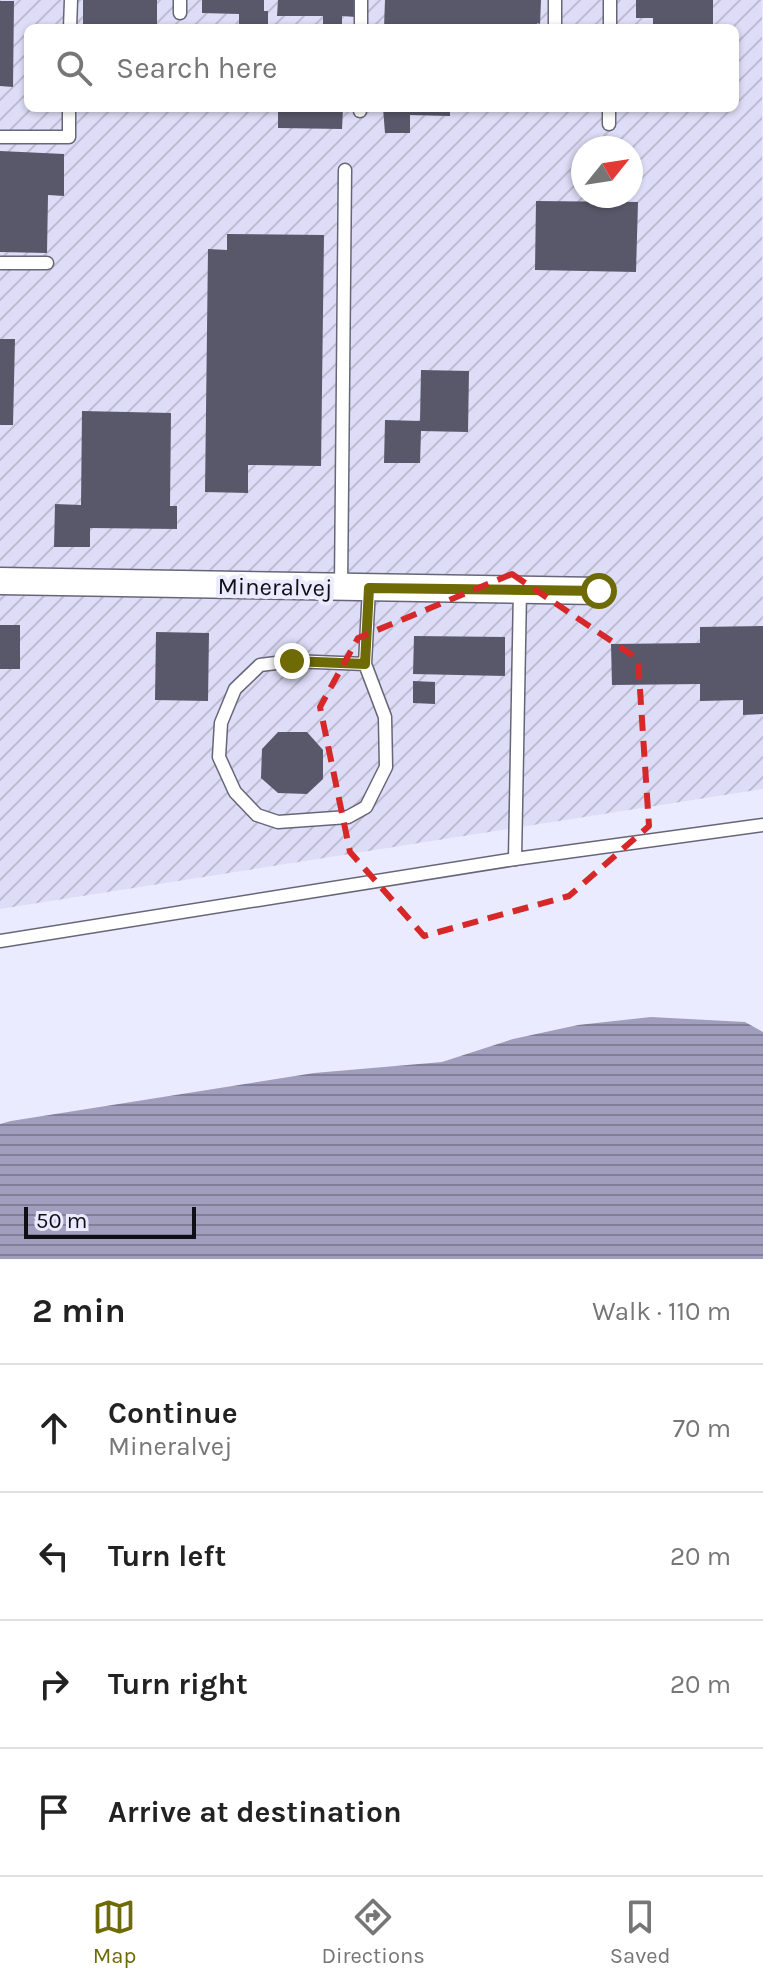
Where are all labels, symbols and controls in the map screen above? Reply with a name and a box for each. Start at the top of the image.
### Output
search box [24,24,739,112]
icon: search [52,46,96,90]
text: Search here [116,50,277,86]
north arrow [571,136,643,208]
street label: Mineralvej [217,572,333,602]
route start [581,573,617,609]
route end [274,643,310,679]
scale bar [24,1203,196,1239]
text: 50 m [36,1208,87,1234]
text: 2 min [32,1291,126,1331]
text: Walk · 110 m [592,1296,731,1327]
text: Continue [108,1395,238,1431]
icon: ahead [32,1406,76,1450]
text: 70 m [673,1413,731,1444]
text: Mineralvej [108,1431,232,1462]
icon: left [32,1534,76,1578]
text: Turn left [108,1538,226,1574]
text: 20 m [670,1541,731,1572]
icon: right [32,1662,76,1706]
text: Turn right [108,1666,248,1702]
text: 20 m [670,1669,731,1700]
icon: arrive [32,1790,76,1834]
text: Arrive at destination [108,1794,402,1830]
tab: Map [92,1895,136,1969]
tab: Directions [321,1895,425,1969]
tab: Saved [610,1895,671,1969]

